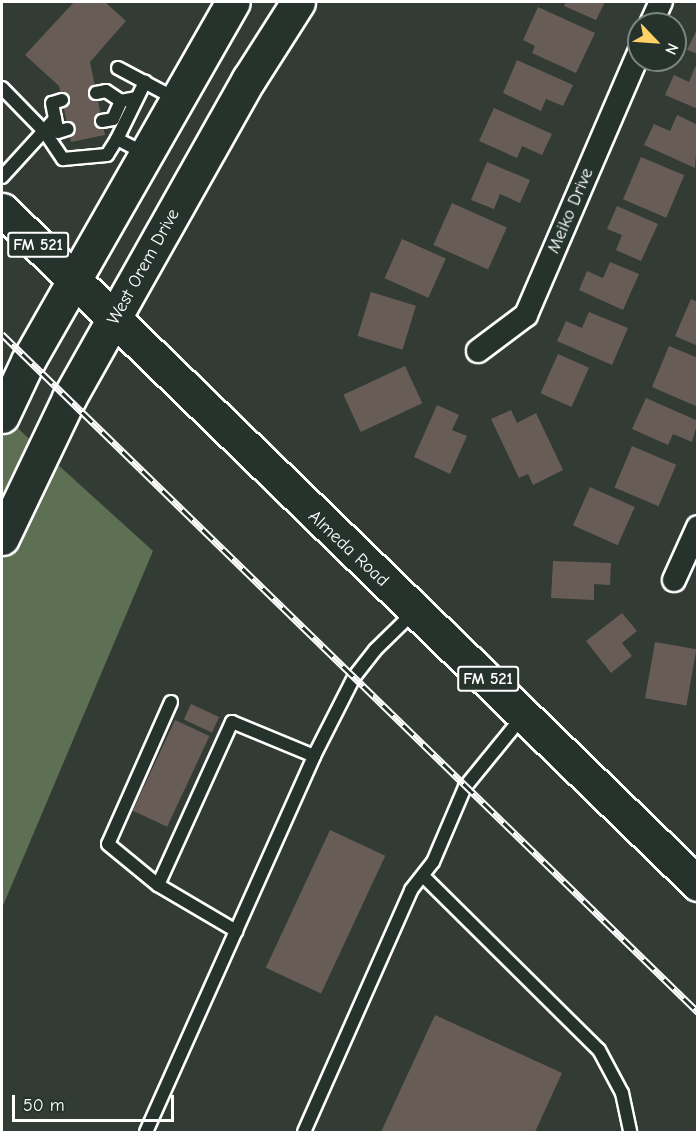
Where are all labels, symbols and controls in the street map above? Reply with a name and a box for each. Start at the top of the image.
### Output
north arrow [627,12,687,72]
text: N [661,40,682,57]
street label: Meiko Drive [543,165,599,257]
street label: West Orem Drive [103,205,185,329]
road number: FM 521 [6,232,70,258]
street label: Almeda Road [303,506,393,592]
road number: FM 521 [456,666,520,692]
scale bar [15,1083,177,1121]
text: 50 m [23,1095,65,1116]

